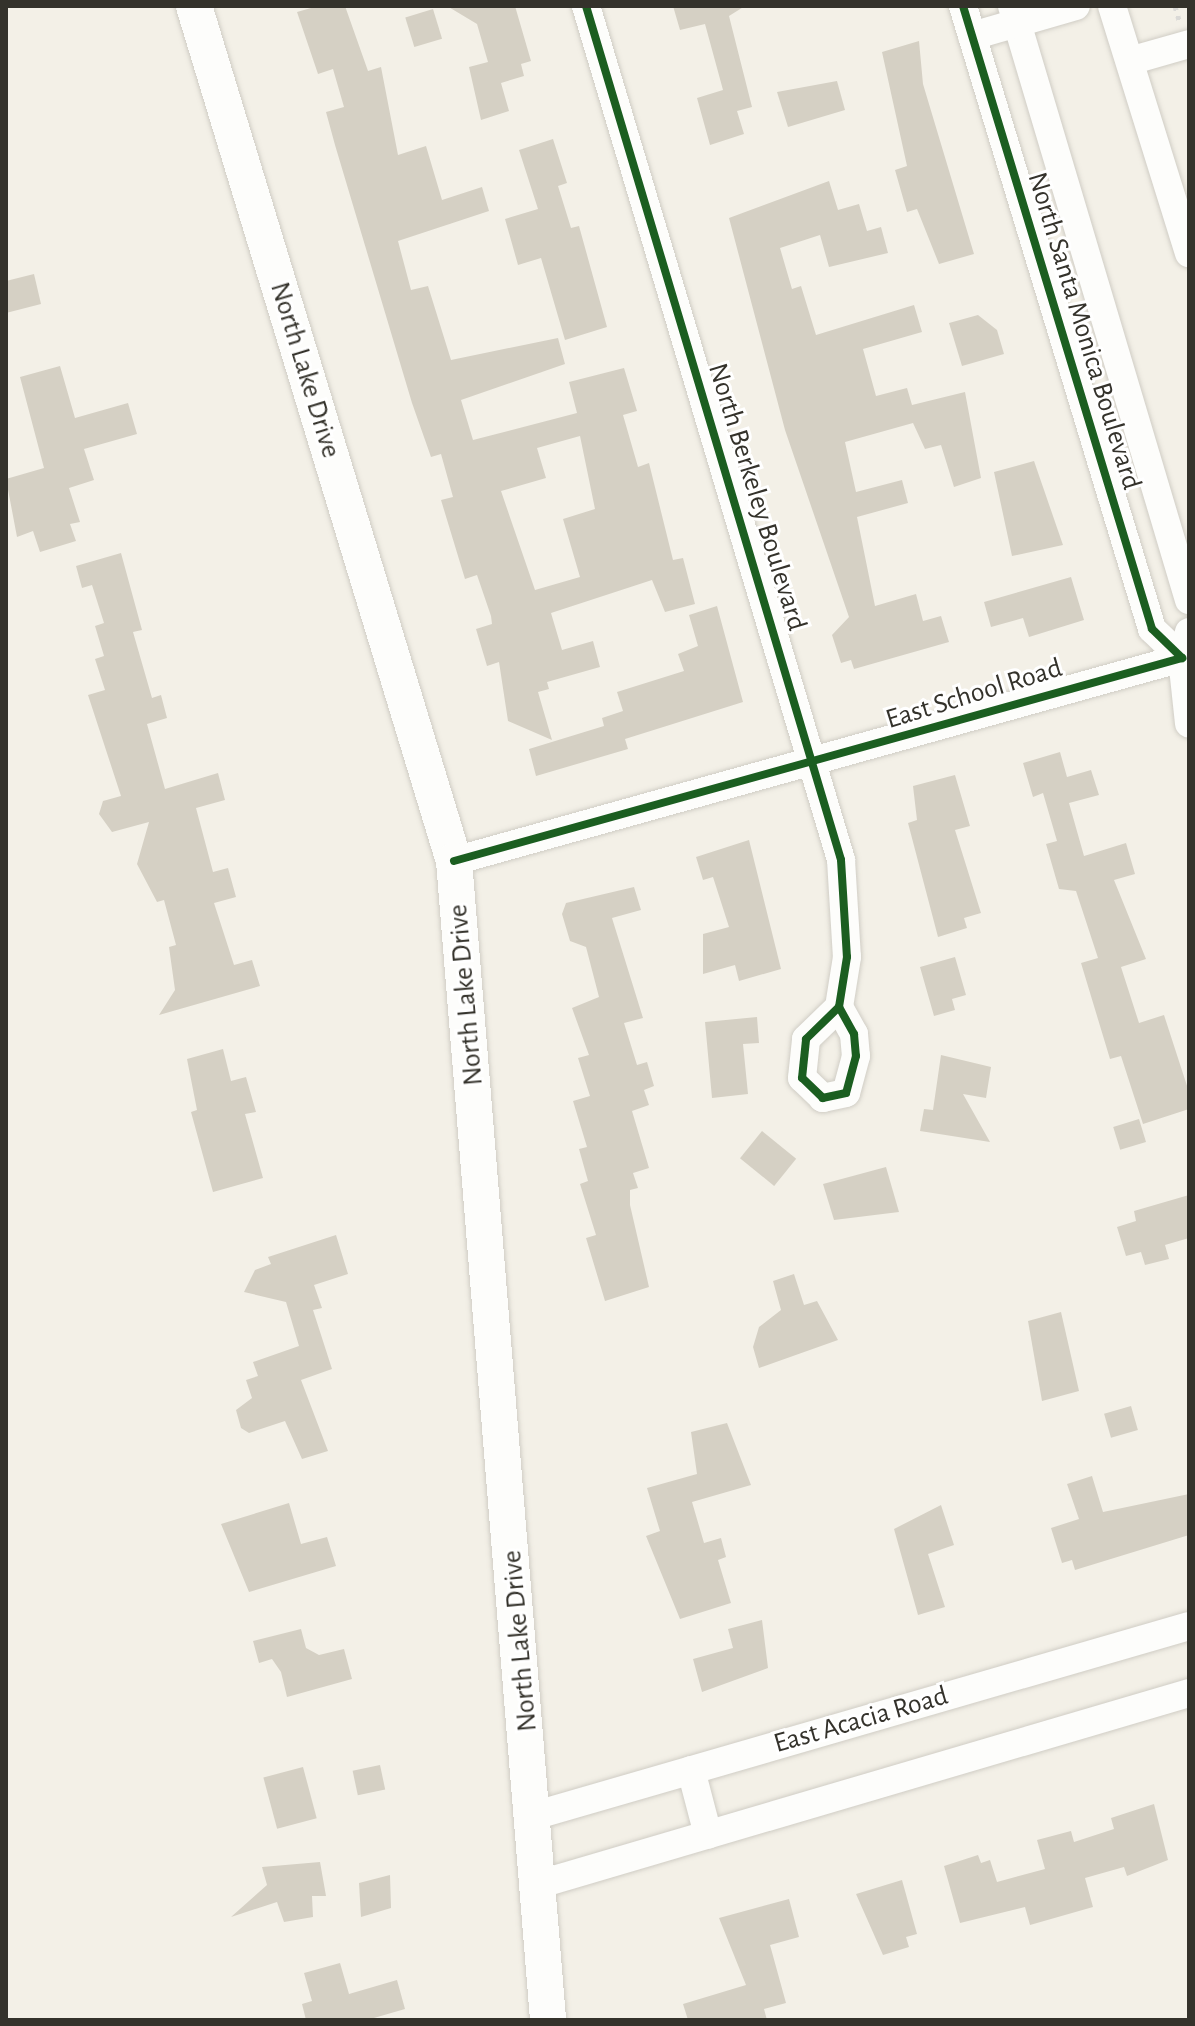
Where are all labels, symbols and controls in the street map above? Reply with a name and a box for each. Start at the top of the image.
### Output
street label: North Santa Monica Boulevard [1020,168,1148,494]
street label: North Lake Drive [262,278,348,462]
street label: North Berkeley Boulevard [700,359,814,635]
street label: East School Road [882,651,1066,737]
street label: North Lake Drive [441,903,491,1087]
street label: North Lake Drive [495,1549,545,1733]
street label: East Acacia Road [770,1679,952,1761]

